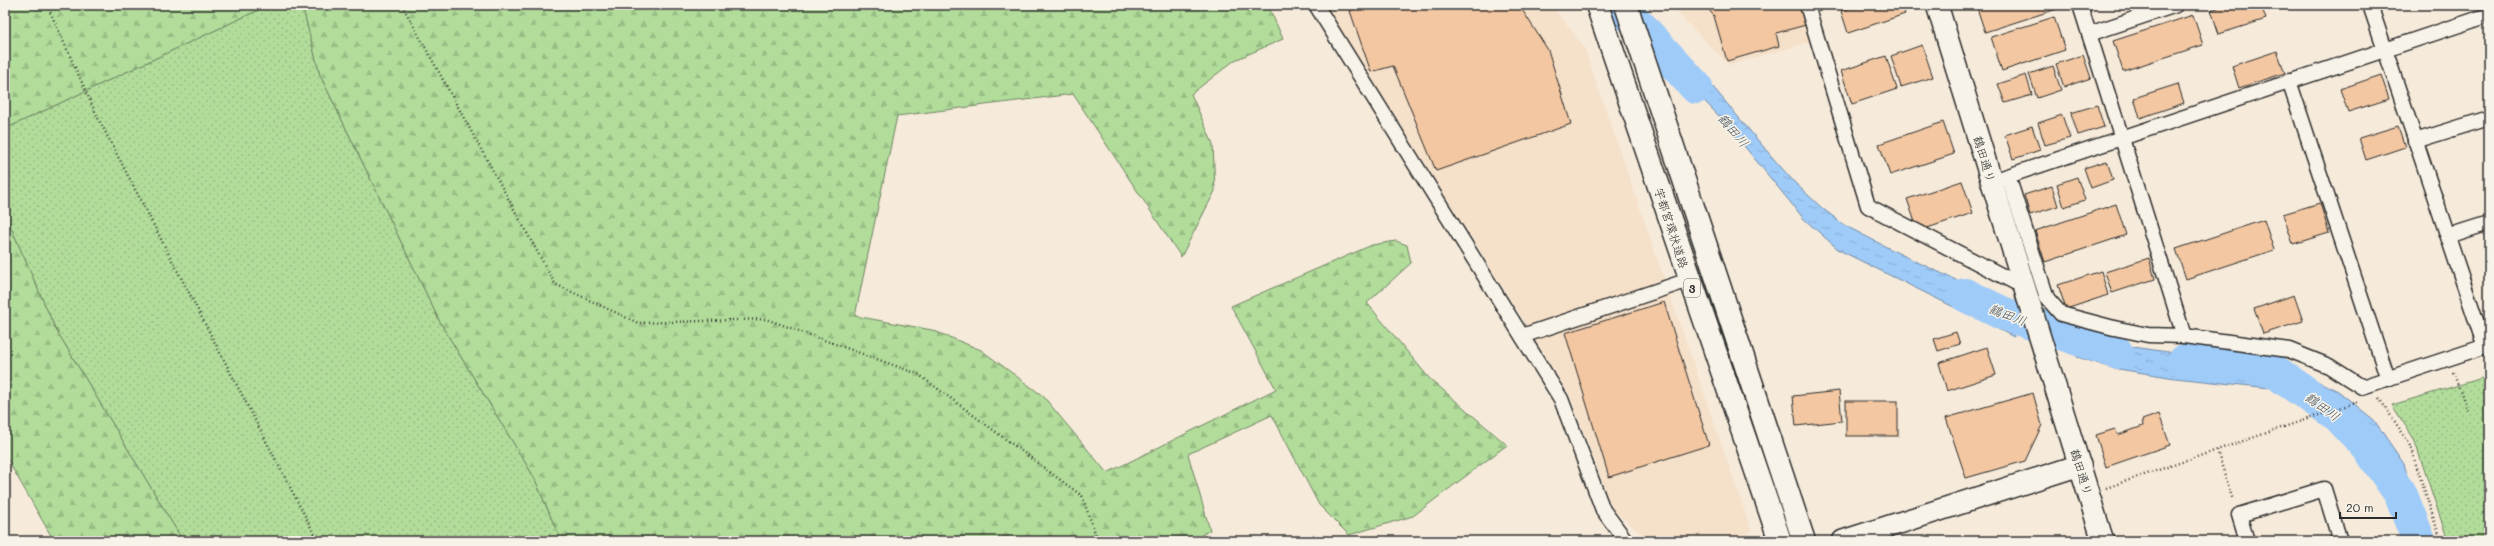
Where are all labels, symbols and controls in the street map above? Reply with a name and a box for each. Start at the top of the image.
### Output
water label: 鶴田川 [1715,110,1753,150]
street label: 鶴田通り [1970,134,2000,184]
street label: 宇都宮環状道路 [1651,186,1693,270]
road number: 3 [1684,279,1700,297]
water label: 鶴田川 [1987,299,2029,329]
water label: 鶴田川 [2302,388,2344,424]
street label: 鶴田通り [2067,447,2097,497]
scale bar [2340,494,2396,520]
text: 20 m [2346,499,2374,515]

